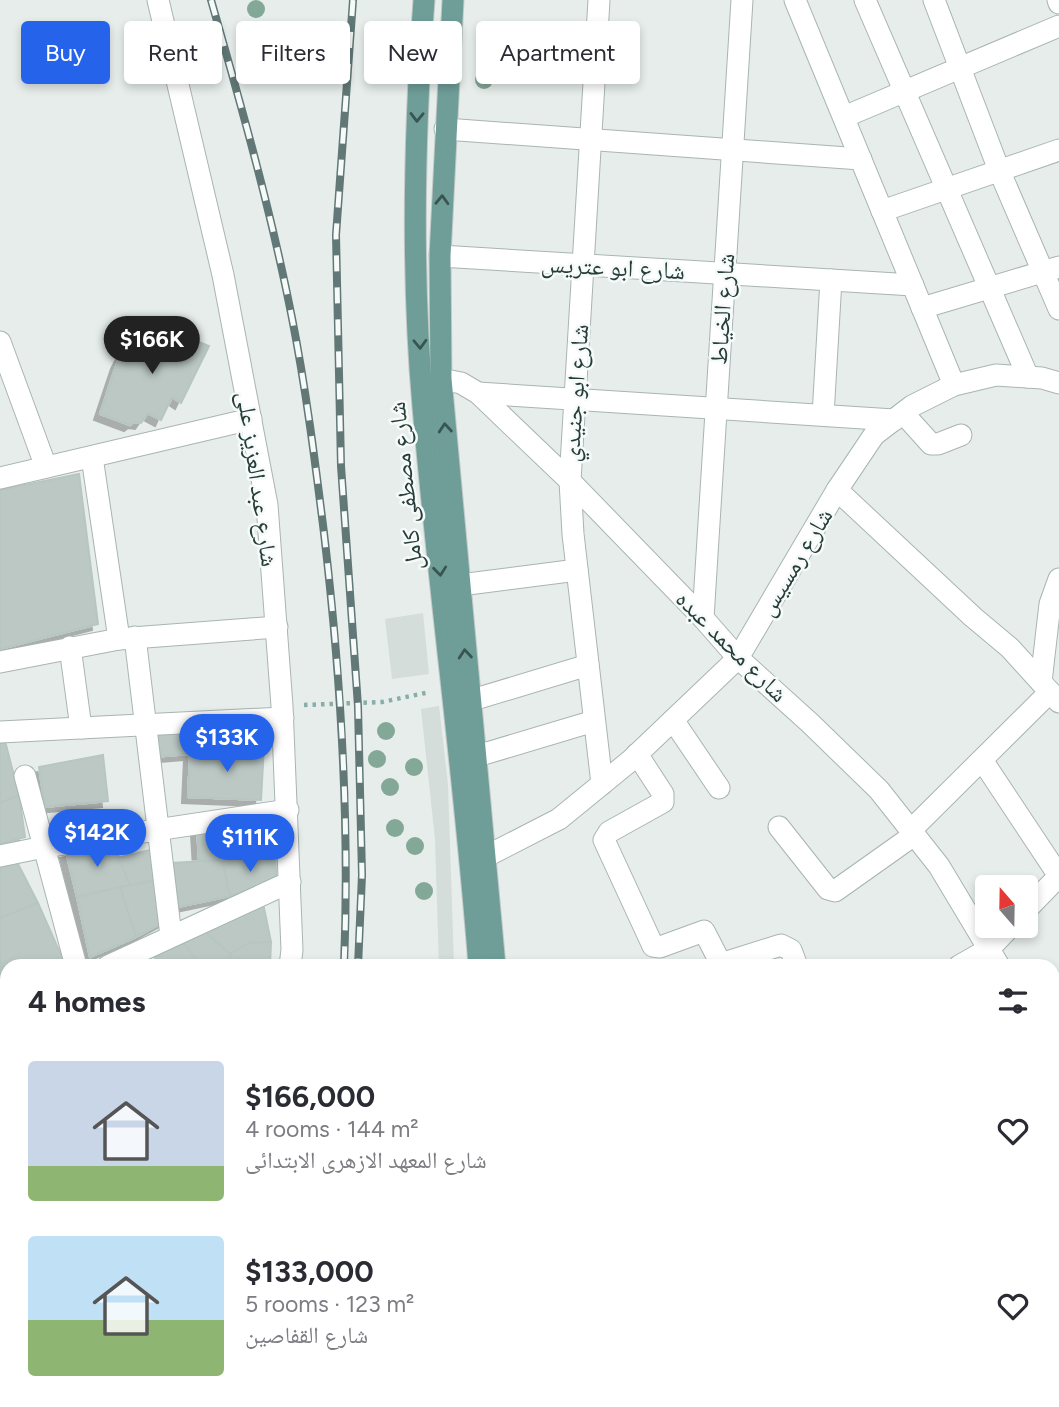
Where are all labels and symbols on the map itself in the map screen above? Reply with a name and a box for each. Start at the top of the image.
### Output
one-way arrow [410,112,425,123]
one-way arrow [434,195,449,206]
street label: شارع ابو عتريس [540,249,686,286]
street label: شارع الخياط [704,252,741,366]
pin: $166K [103,316,201,376]
street label: شارع ابو جنيدي [556,323,599,463]
one-way arrow [412,339,427,350]
street label: شارع عبد العزيز على [230,389,285,569]
street label: شارع مصطفى كامل [382,400,429,572]
one-way arrow [438,422,453,433]
street label: شارع رمسيس [751,503,839,622]
one-way arrow [432,566,447,577]
street label: شارع محمد عبده [669,584,794,709]
one-way arrow [458,648,473,659]
pin: $133K [178,714,276,774]
pin: $142K [48,810,146,869]
pin: $111K [201,814,299,874]
north arrow [975,875,1038,938]

